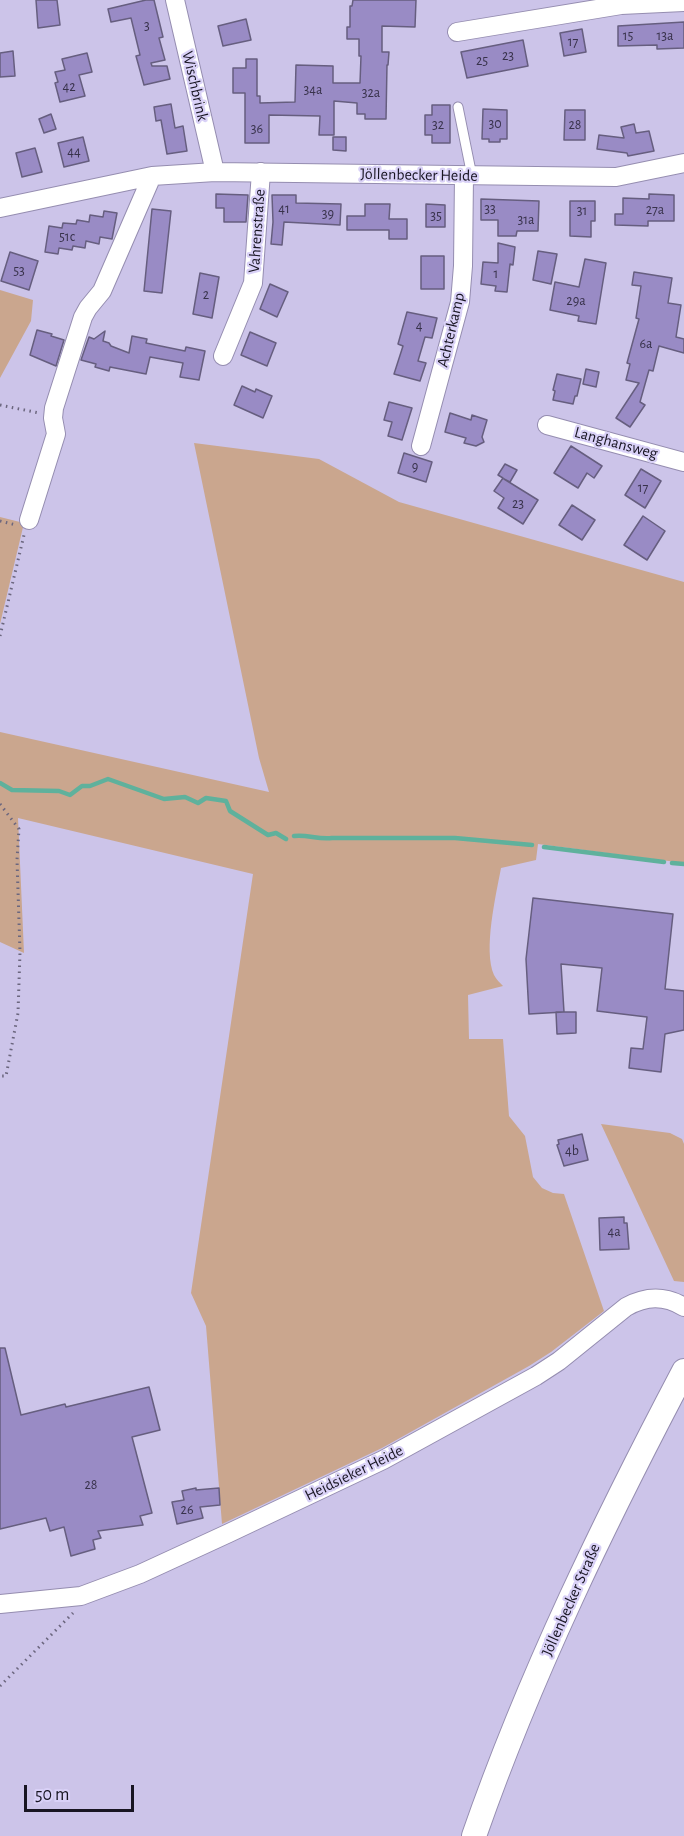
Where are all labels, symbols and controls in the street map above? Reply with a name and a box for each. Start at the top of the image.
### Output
house number: 3 [144,18,150,34]
house number: 15 [623,28,633,44]
house number: 13a [656,28,674,44]
house number: 17 [568,34,578,50]
house number: 23 [502,48,514,64]
street label: Wischbrink [178,49,212,123]
house number: 25 [476,53,488,69]
house number: 42 [62,79,76,95]
house number: 34a [304,82,322,98]
house number: 32a [362,85,380,101]
house number: 30 [488,116,502,132]
house number: 32 [432,117,444,133]
house number: 28 [568,117,582,133]
house number: 36 [251,121,263,137]
house number: 44 [67,144,81,160]
street label: Jöllenbecker Heide [360,164,478,186]
street label: Vahrenstraße [244,188,270,274]
house number: 41 [278,201,290,217]
house number: 33 [484,201,496,217]
house number: 27a [646,202,664,218]
house number: 31 [577,203,587,219]
house number: 39 [322,206,334,222]
house number: 35 [430,208,442,224]
house number: 31a [517,212,535,228]
house number: 51c [59,229,75,245]
house number: 53 [13,263,25,279]
house number: 1 [494,266,498,282]
house number: 2 [203,287,209,303]
street label: Achterkamp [433,291,469,369]
house number: 29a [566,293,586,309]
house number: 4 [416,318,422,334]
house number: 6a [639,336,653,352]
street label: Langhansweg [572,423,660,463]
house number: 9 [412,459,418,475]
house number: 17 [638,480,648,496]
house number: 23 [512,496,524,512]
house number: 4b [565,1143,579,1159]
house number: 4a [607,1224,621,1240]
street label: Heidsieker Heide [302,1441,406,1505]
house number: 28 [84,1477,98,1493]
house number: 26 [181,1502,193,1518]
street label: Jöllenbecker Straße [538,1541,604,1659]
scale bar [27,1773,136,1811]
text: 50 m [35,1786,69,1804]

